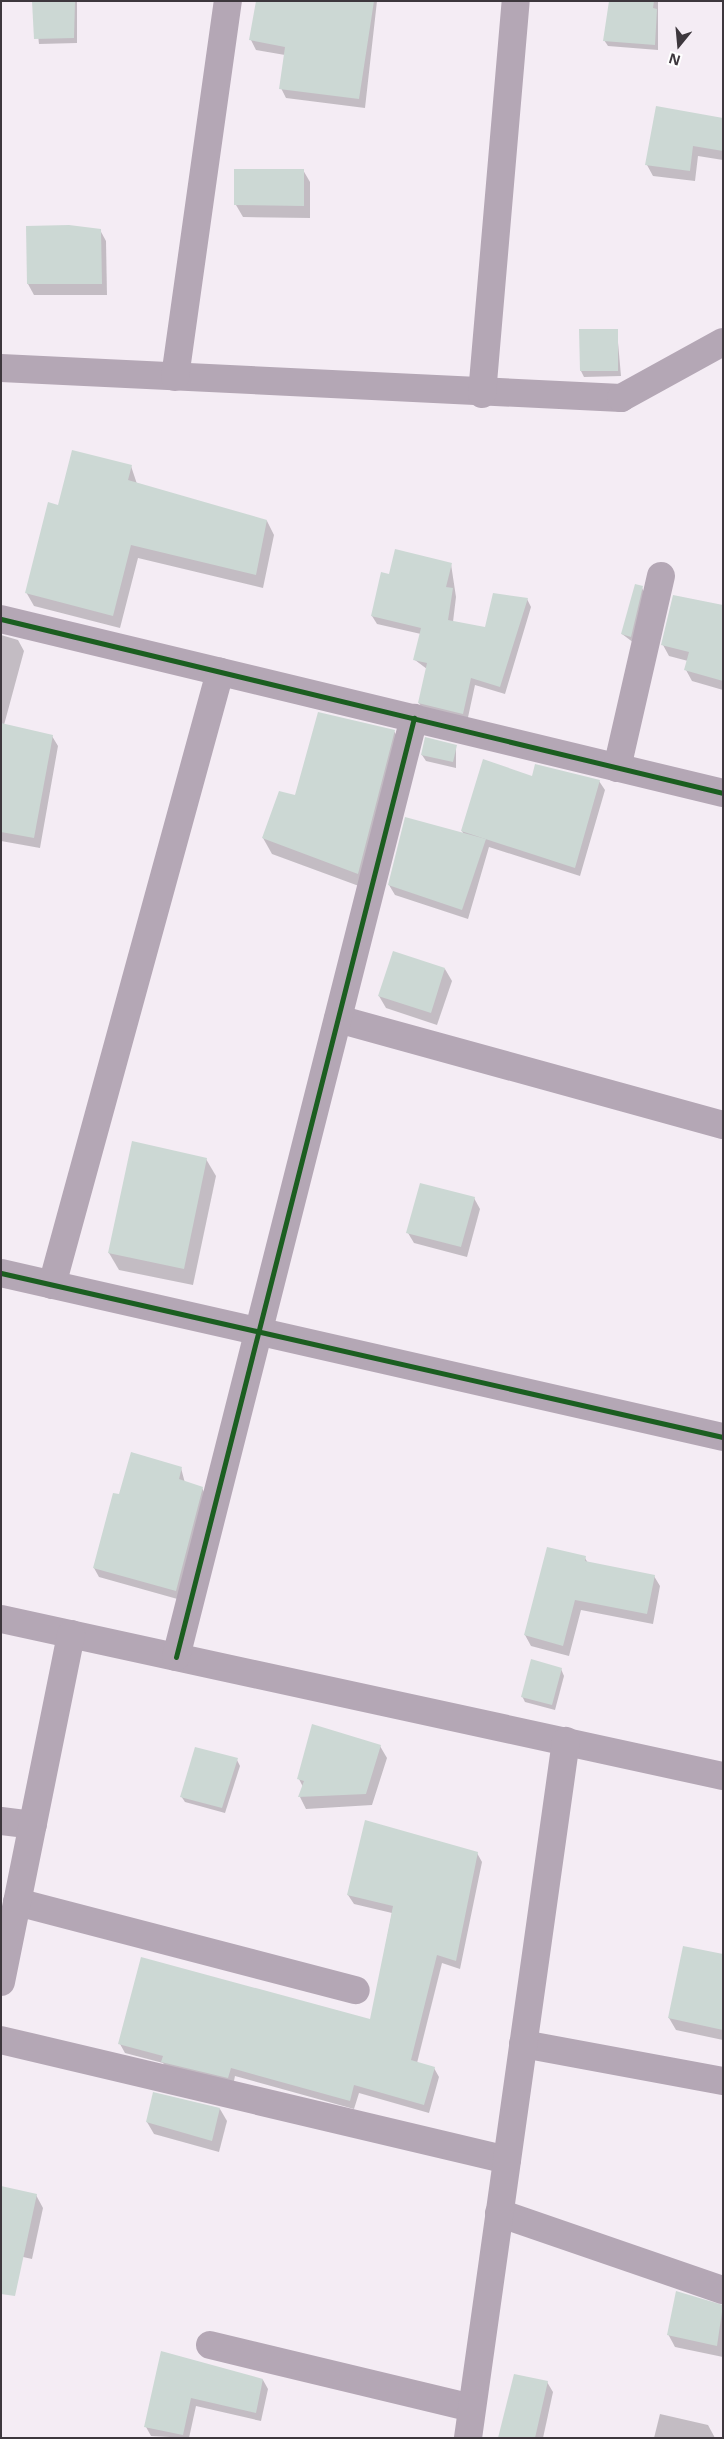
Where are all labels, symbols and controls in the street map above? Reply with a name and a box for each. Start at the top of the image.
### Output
north arrow [654,20,704,70]
text: N [666,49,683,71]

